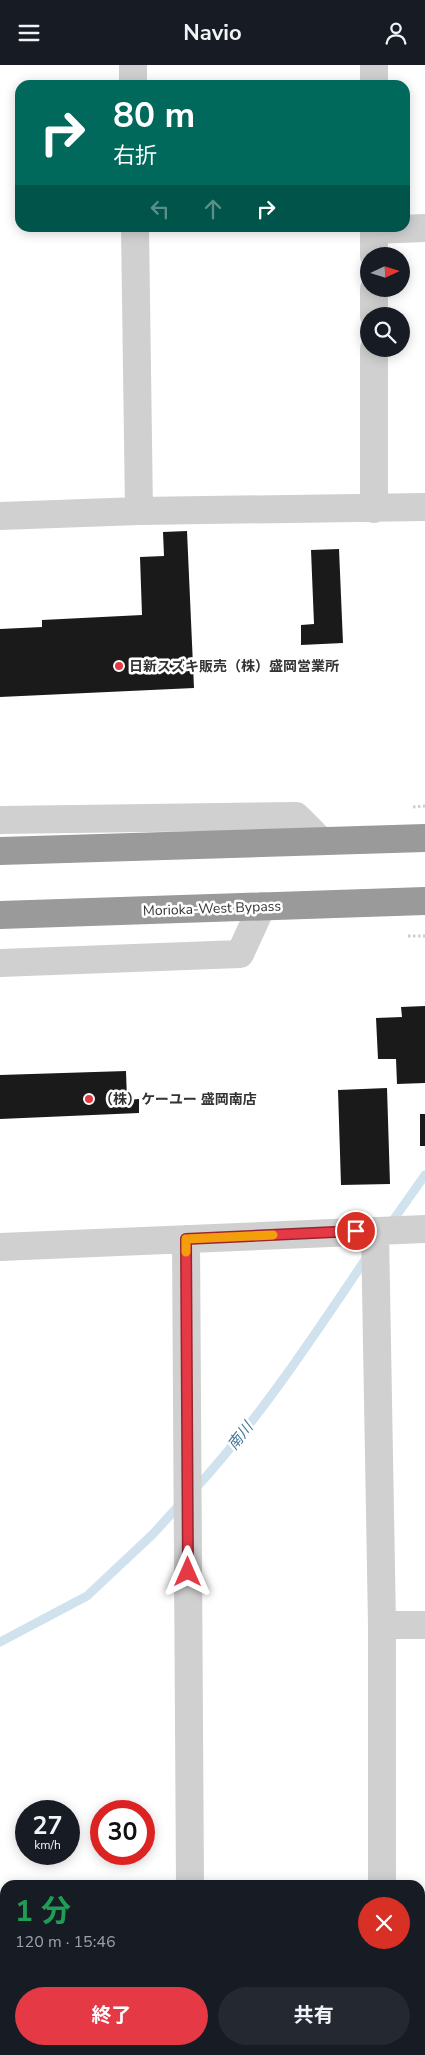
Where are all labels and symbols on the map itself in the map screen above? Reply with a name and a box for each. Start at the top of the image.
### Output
north arrow [360,247,410,297]
place label: 日新スズキ販売（株）盛岡営業所 [129,657,339,676]
marker: 日新スズキ販売（株）盛岡営業所 [113,660,125,672]
street label: Morioka-West Bypass [143,897,282,920]
place label: （株）ケーユー 盛岡南店 [99,1090,257,1109]
marker: （株）ケーユー 盛岡南店 [83,1093,95,1105]
pin [335,1210,377,1252]
water label: 南川 [223,1416,258,1454]
position arrow [161,1545,213,1597]
speed limit sign: 30 [90,1800,155,1865]

